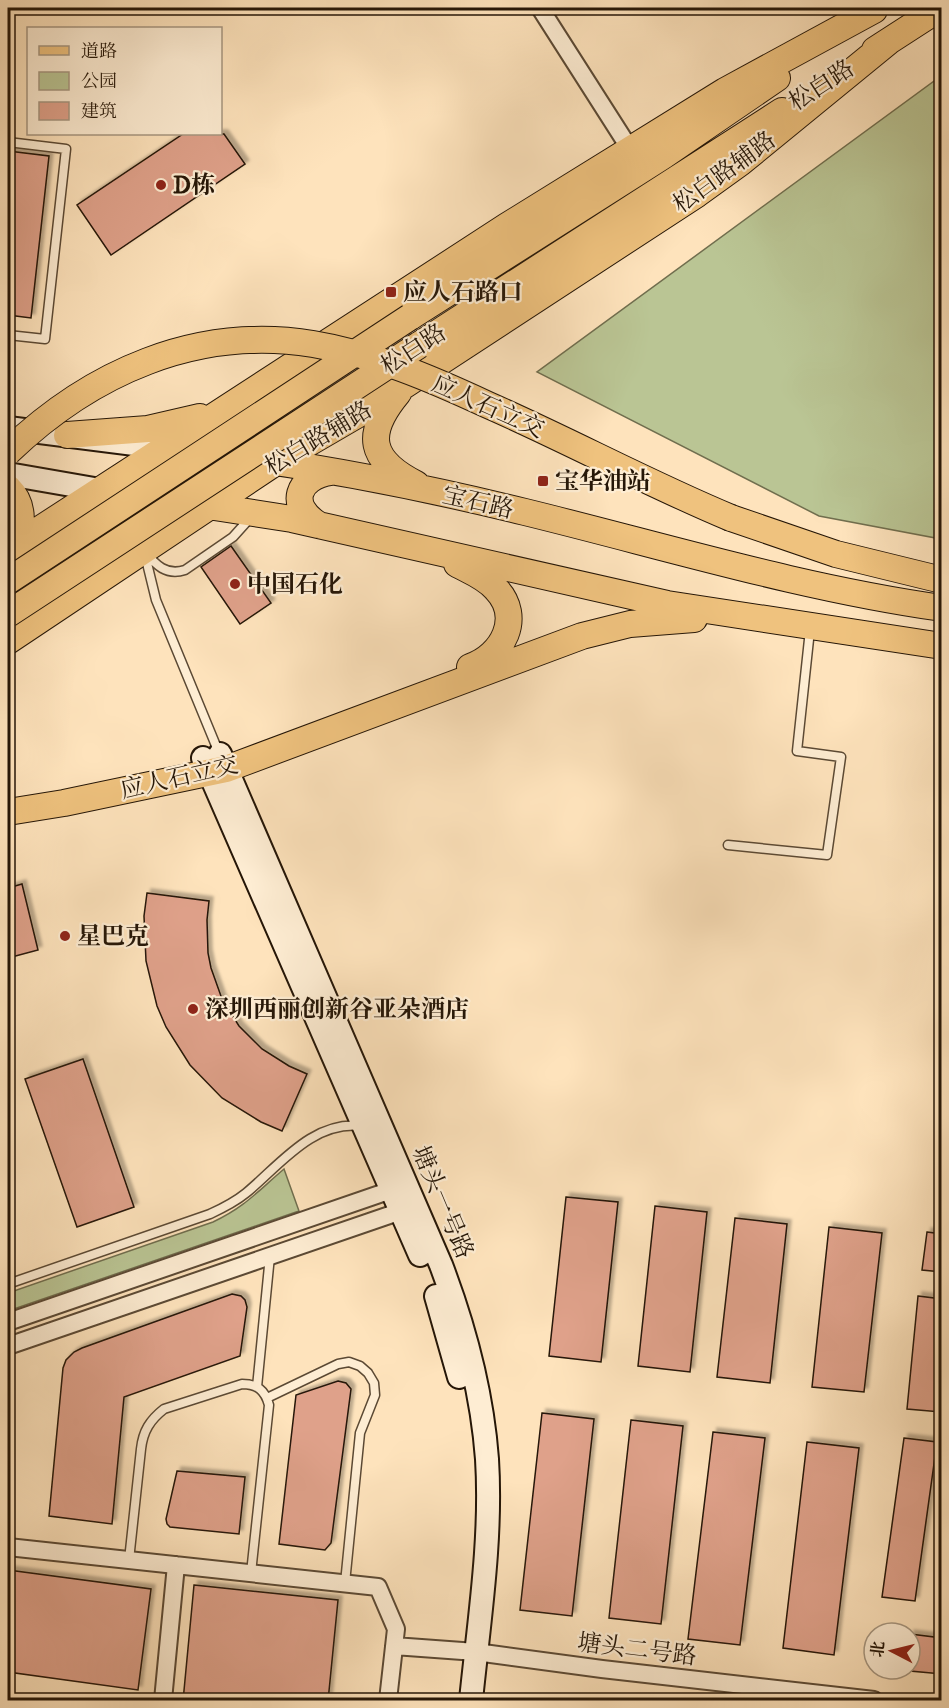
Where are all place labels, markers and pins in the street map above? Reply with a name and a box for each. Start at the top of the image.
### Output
place label: D栋 [173,171,215,201]
marker: D栋 [154,178,168,192]
place label: 应人石路口 [403,278,523,308]
marker: 应人石路口 [384,285,398,299]
place label: 宝华油站 [555,467,651,497]
marker: 宝华油站 [536,474,550,488]
place label: 中国石化 [247,570,343,600]
marker: 中国石化 [228,577,242,591]
place label: 星巴克 [77,922,149,952]
marker: 星巴克 [58,929,72,943]
place label: 深圳西丽创新谷亚朵酒店 [205,995,469,1025]
marker: 深圳西丽创新谷亚朵酒店 [186,1002,200,1016]

